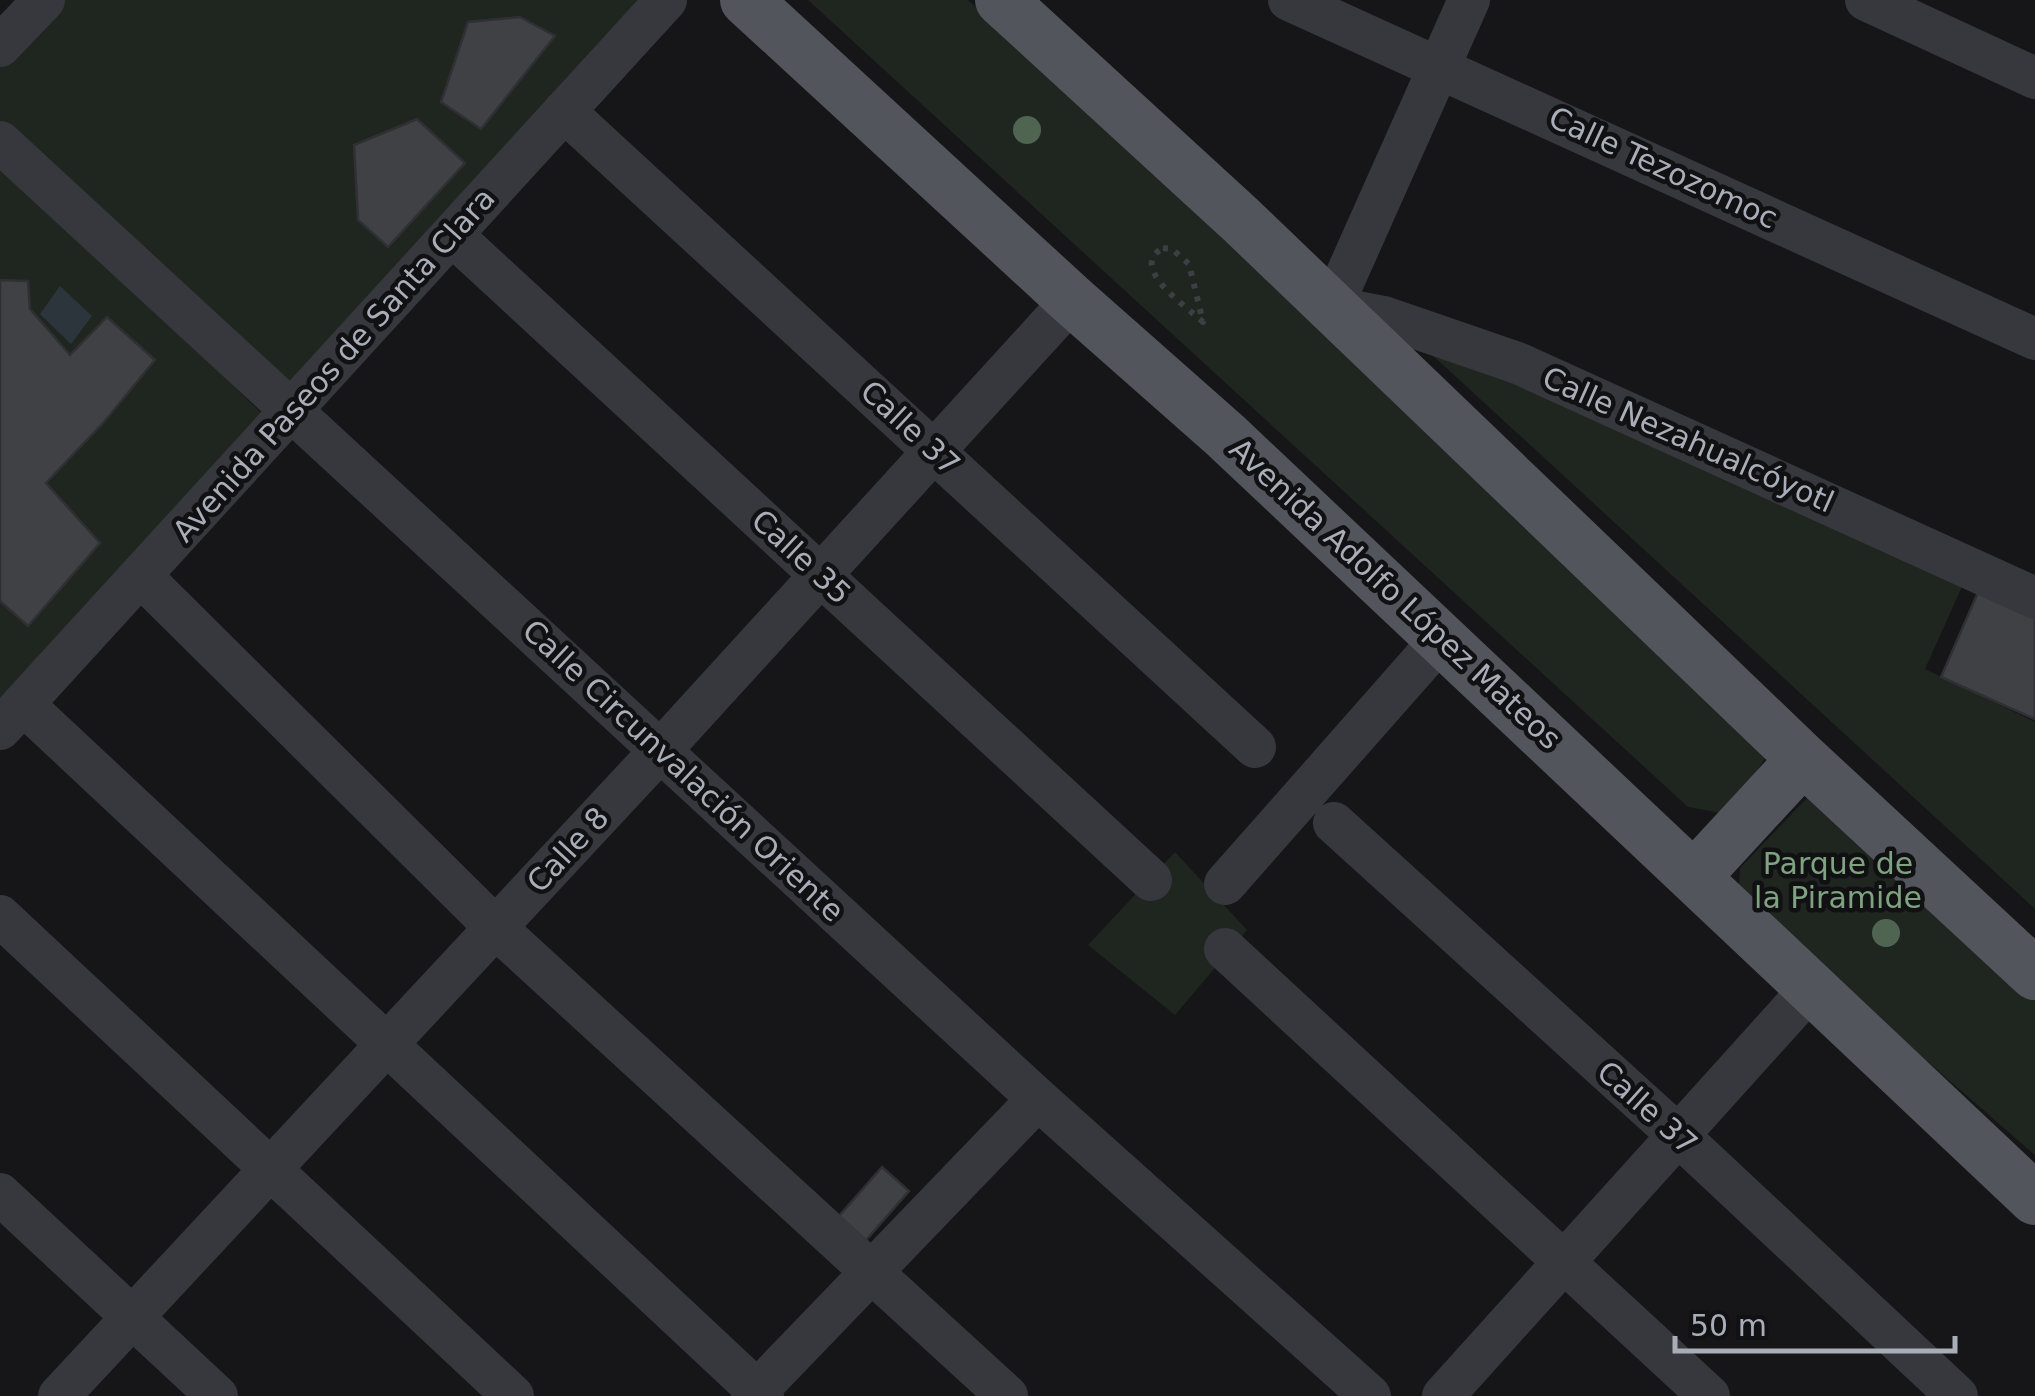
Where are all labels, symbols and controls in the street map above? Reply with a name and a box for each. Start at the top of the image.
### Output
street label: Calle Tezozomoc [1543,99,1783,236]
street label: Avenida Paseos de Santa Clara [166,181,502,549]
street label: Calle Nezahualcóyotl [1537,360,1839,520]
street label: Calle 37 [854,373,967,482]
street label: Avenida Adolfo López Mateos [1223,431,1568,756]
street label: Calle 35 [745,502,858,611]
street label: Calle Circunvalación Oriente [516,613,851,929]
street label: Calle 8 [520,800,616,899]
park label: Parque de la Piramide [1754,846,1922,915]
street label: Calle 37 [1590,1054,1704,1162]
scale bar [1675,1291,1955,1353]
text: 50 m [1690,1308,1767,1343]

